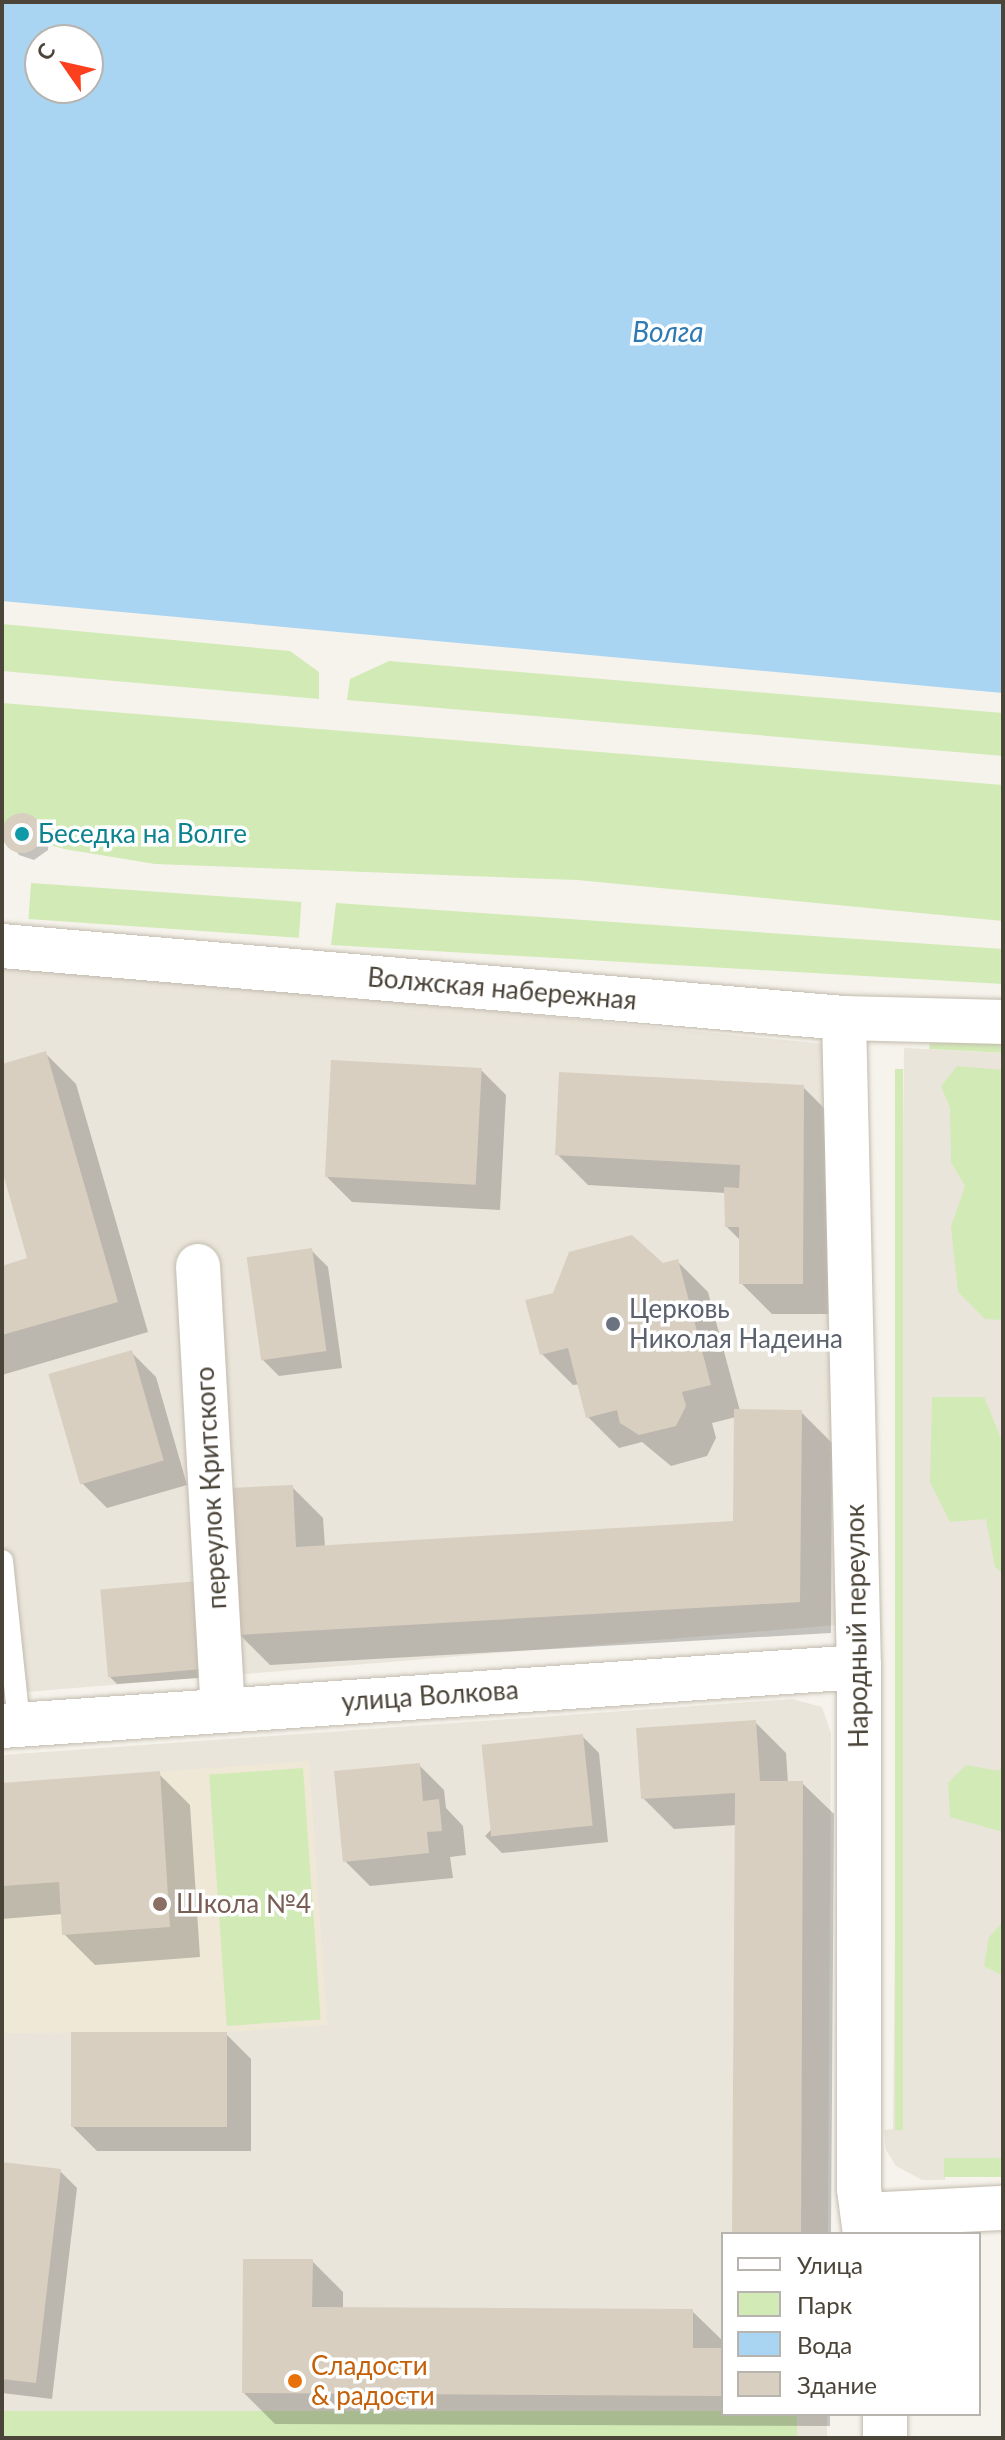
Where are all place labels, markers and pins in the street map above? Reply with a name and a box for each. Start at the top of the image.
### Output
place label: Беседка на Волге [38,818,247,850]
marker: Беседка на Волге [13,825,31,843]
place label: Церковь Николая Надеина [629,1293,843,1354]
marker: Церковь Николая Надеина [604,1315,622,1333]
place label: Школа №4 [176,1888,311,1920]
marker: Школа №4 [151,1895,169,1913]
place label: Сладости & радости [311,2350,435,2412]
marker: Сладости & радости [286,2372,304,2390]

